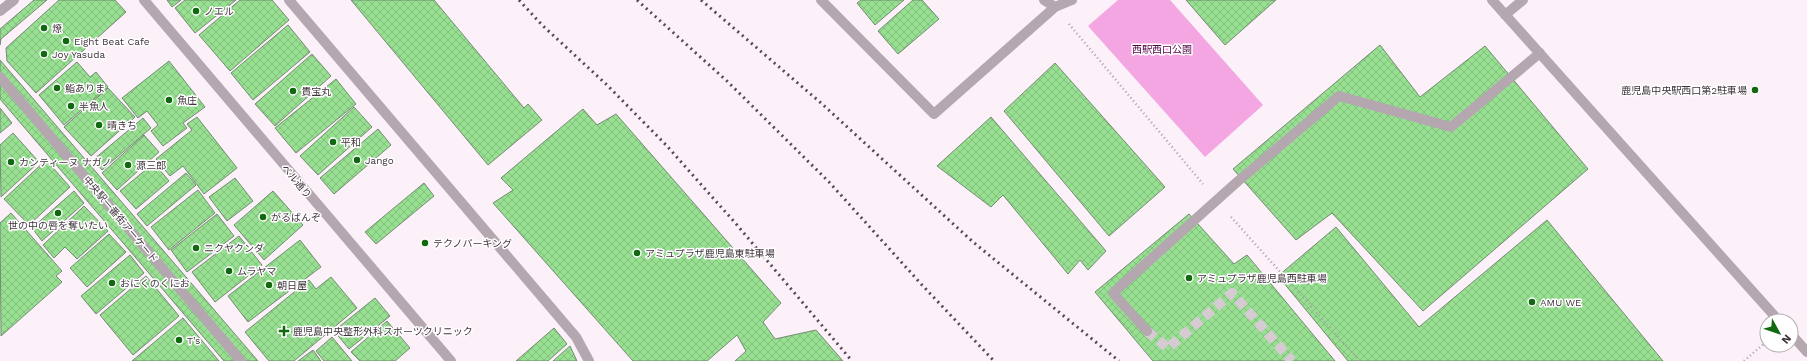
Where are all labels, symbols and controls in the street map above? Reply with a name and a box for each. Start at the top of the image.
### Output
marker: ノエル [191,6,201,16]
place label: ノエル [204,6,234,17]
marker: 燎 [39,23,49,33]
place label: 燎 [52,23,62,34]
marker: Eight Beat Cafe [61,36,71,46]
place label: Eight Beat Cafe [74,36,150,47]
park label: 西駅西口公園 [1132,44,1192,55]
marker: Joy Yasuda [39,49,49,59]
place label: Joy Yasuda [52,49,106,60]
marker: 鮨ありま [52,83,62,93]
place label: 鮨ありま [65,83,105,94]
place label: 鹿児島中央駅西口第2駐車場 [1621,85,1747,96]
marker: 鹿児島中央駅西口第2駐車場 [1750,85,1760,95]
marker: 貴宝丸 [288,86,298,96]
place label: 貴宝丸 [301,86,331,97]
marker: 魚庄 [164,95,174,105]
place label: 魚庄 [177,95,197,106]
marker: 半魚人 [66,101,76,111]
place label: 半魚人 [79,101,109,112]
marker: 晴きち [94,120,104,130]
place label: 晴きち [107,120,137,131]
marker: 平和 [328,137,338,147]
place label: 平和 [341,137,361,148]
marker: Jango [352,155,362,165]
place label: Jango [365,155,394,166]
marker: カンティーヌ ナガノ [6,157,16,167]
place label: カンティーヌ ナガノ [19,157,112,168]
marker: 源三郎 [123,160,133,170]
place label: 源三郎 [136,160,166,171]
street label: ベル通り [280,162,314,200]
street label: 中央駅一番街アーケード [81,174,160,265]
marker: 世の中の唇を奪いたい [53,208,63,218]
marker: がるばんぞ [258,212,268,222]
place label: がるばんぞ [271,212,321,223]
place label: 世の中の唇を奪いたい [8,220,108,231]
marker: テクノパーキング [420,238,430,248]
place label: テクノパーキング [433,238,512,249]
marker: ニクヤクンダ [191,243,201,253]
place label: ニクヤクンダ [204,243,264,254]
marker: アミュプラザ鹿児島東駐車場 [632,248,642,258]
place label: アミュプラザ鹿児島東駐車場 [645,248,775,259]
marker: ムラヤマ [224,266,234,276]
place label: ムラヤマ [237,266,277,277]
marker: アミュプラザ鹿児島西駐車場 [1184,273,1194,283]
place label: アミュプラザ鹿児島西駐車場 [1197,273,1327,284]
marker: おにくのくにお [107,278,117,288]
place label: おにくのくにお [120,278,190,289]
marker: 朝日屋 [264,280,274,290]
place label: 朝日屋 [277,280,307,291]
marker: AMU WE [1527,297,1537,307]
place label: AMU WE [1540,297,1581,308]
north arrow [1759,313,1799,353]
marker: 鹿児島中央整形外科スポーツクリニック [278,325,290,337]
place label: 鹿児島中央整形外科スポーツクリニック [293,326,473,337]
text: N [1779,332,1794,346]
marker: T’s [174,335,184,345]
place label: T’s [187,335,200,346]

